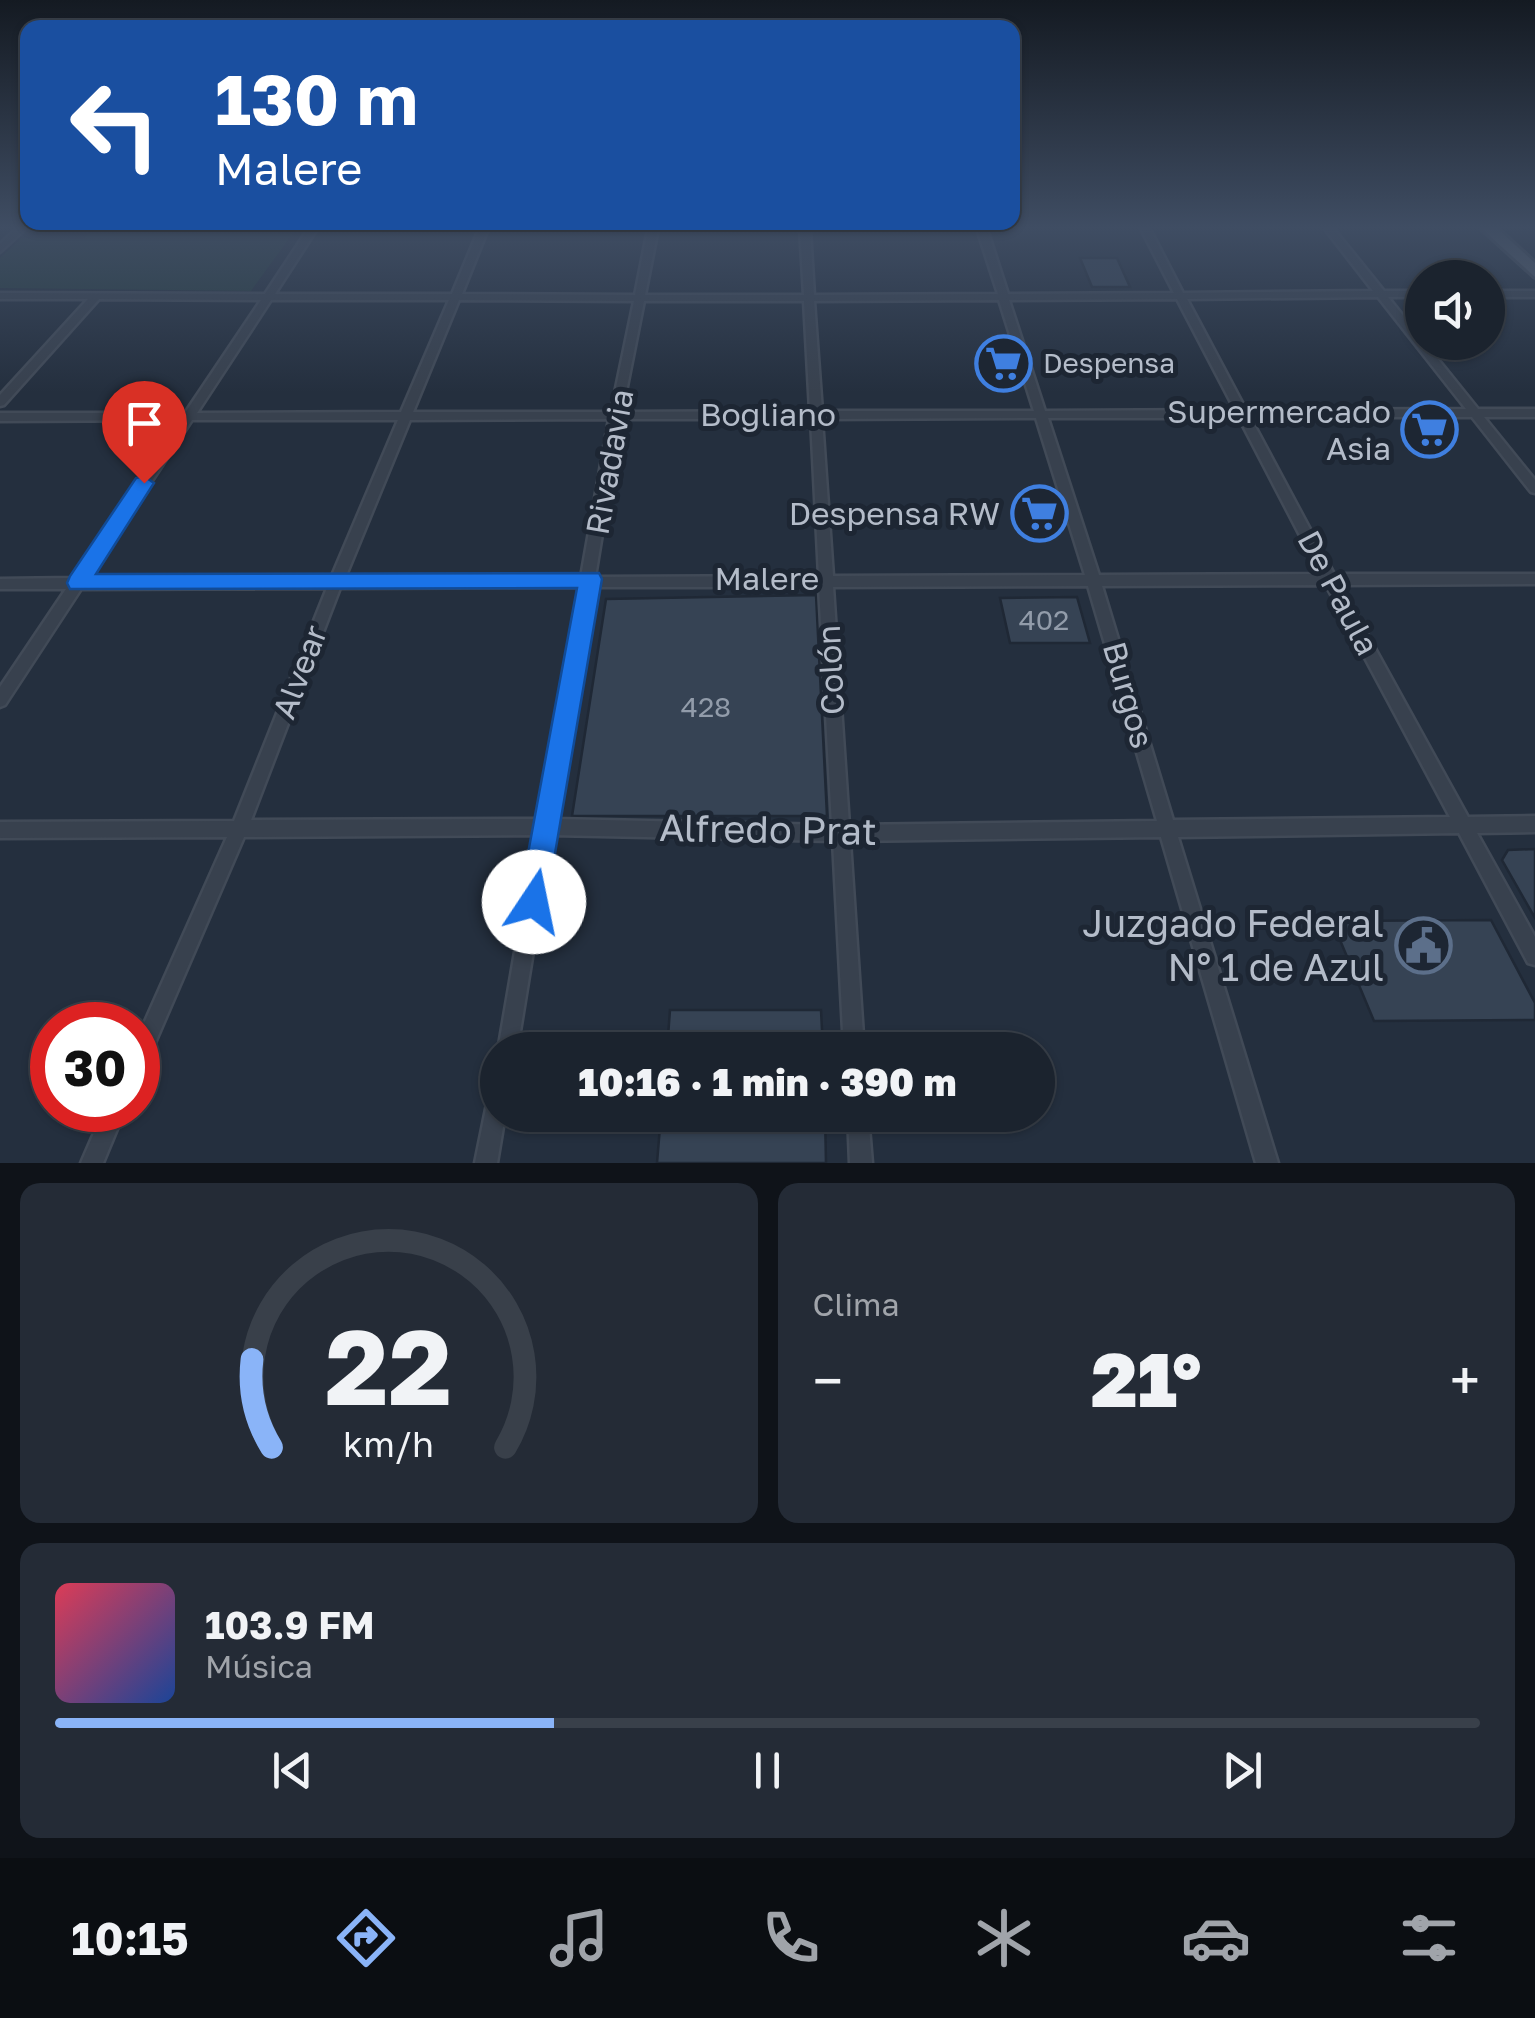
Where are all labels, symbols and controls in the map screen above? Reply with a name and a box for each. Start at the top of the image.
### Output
text: 130 m [215,56,418,140]
icon: left [50,60,180,190]
text: Malere [215,141,362,195]
map controls [1405,260,1505,360]
button: sound [1405,260,1505,360]
supermarket icon: Despensa [974,333,1034,393]
place label: Despensa [1043,346,1175,379]
pin [102,381,187,484]
street label: Rivadavia [578,386,640,538]
place label: Supermercado Asia [1167,392,1391,467]
street label: Bogliano [700,395,836,433]
icon: arrive [117,396,172,451]
supermarket icon: Supermercado Asia [1400,400,1460,460]
supermarket icon: Despensa RW [1009,484,1069,544]
place label: Despensa RW [789,494,1000,532]
street label: De Paula [1290,524,1387,661]
street label: Malere [715,559,819,597]
house number: 402 [1019,603,1069,636]
street label: Alvear [264,620,334,724]
street label: Colón [809,624,851,716]
street label: Burgos [1096,637,1162,752]
house number: 428 [681,690,731,723]
street label: Alfredo Prat [659,804,877,853]
position arrow [482,850,586,954]
place label: Juzgado Federal N° 1 de Azul [1082,900,1384,989]
public building icon: Juzgado Federal N° 1 de Azul [1393,916,1453,976]
speed limit sign: 30 [30,1002,160,1132]
text: 10:16 · 1 min · 390 m [578,1059,957,1104]
text: Clima [813,1285,899,1323]
text: 22 [325,1303,452,1428]
text: 21° [1091,1333,1201,1424]
text: − [813,1347,843,1413]
text: + [1450,1347,1480,1413]
text: km/h [343,1422,434,1465]
text: 103.9 FM [205,1602,375,1647]
text: Música [205,1647,313,1685]
icon: previous [265,1743,320,1798]
icon: pause [740,1743,795,1798]
icon: next [1215,1743,1270,1798]
icon: directions [331,1903,401,1973]
icon: music [544,1903,614,1973]
icon: phone [756,1903,826,1973]
icon: climate [969,1903,1039,1973]
icon: car [1181,1903,1251,1973]
icon: filters [1394,1903,1464,1973]
text: 10:15 [71,1911,189,1965]

